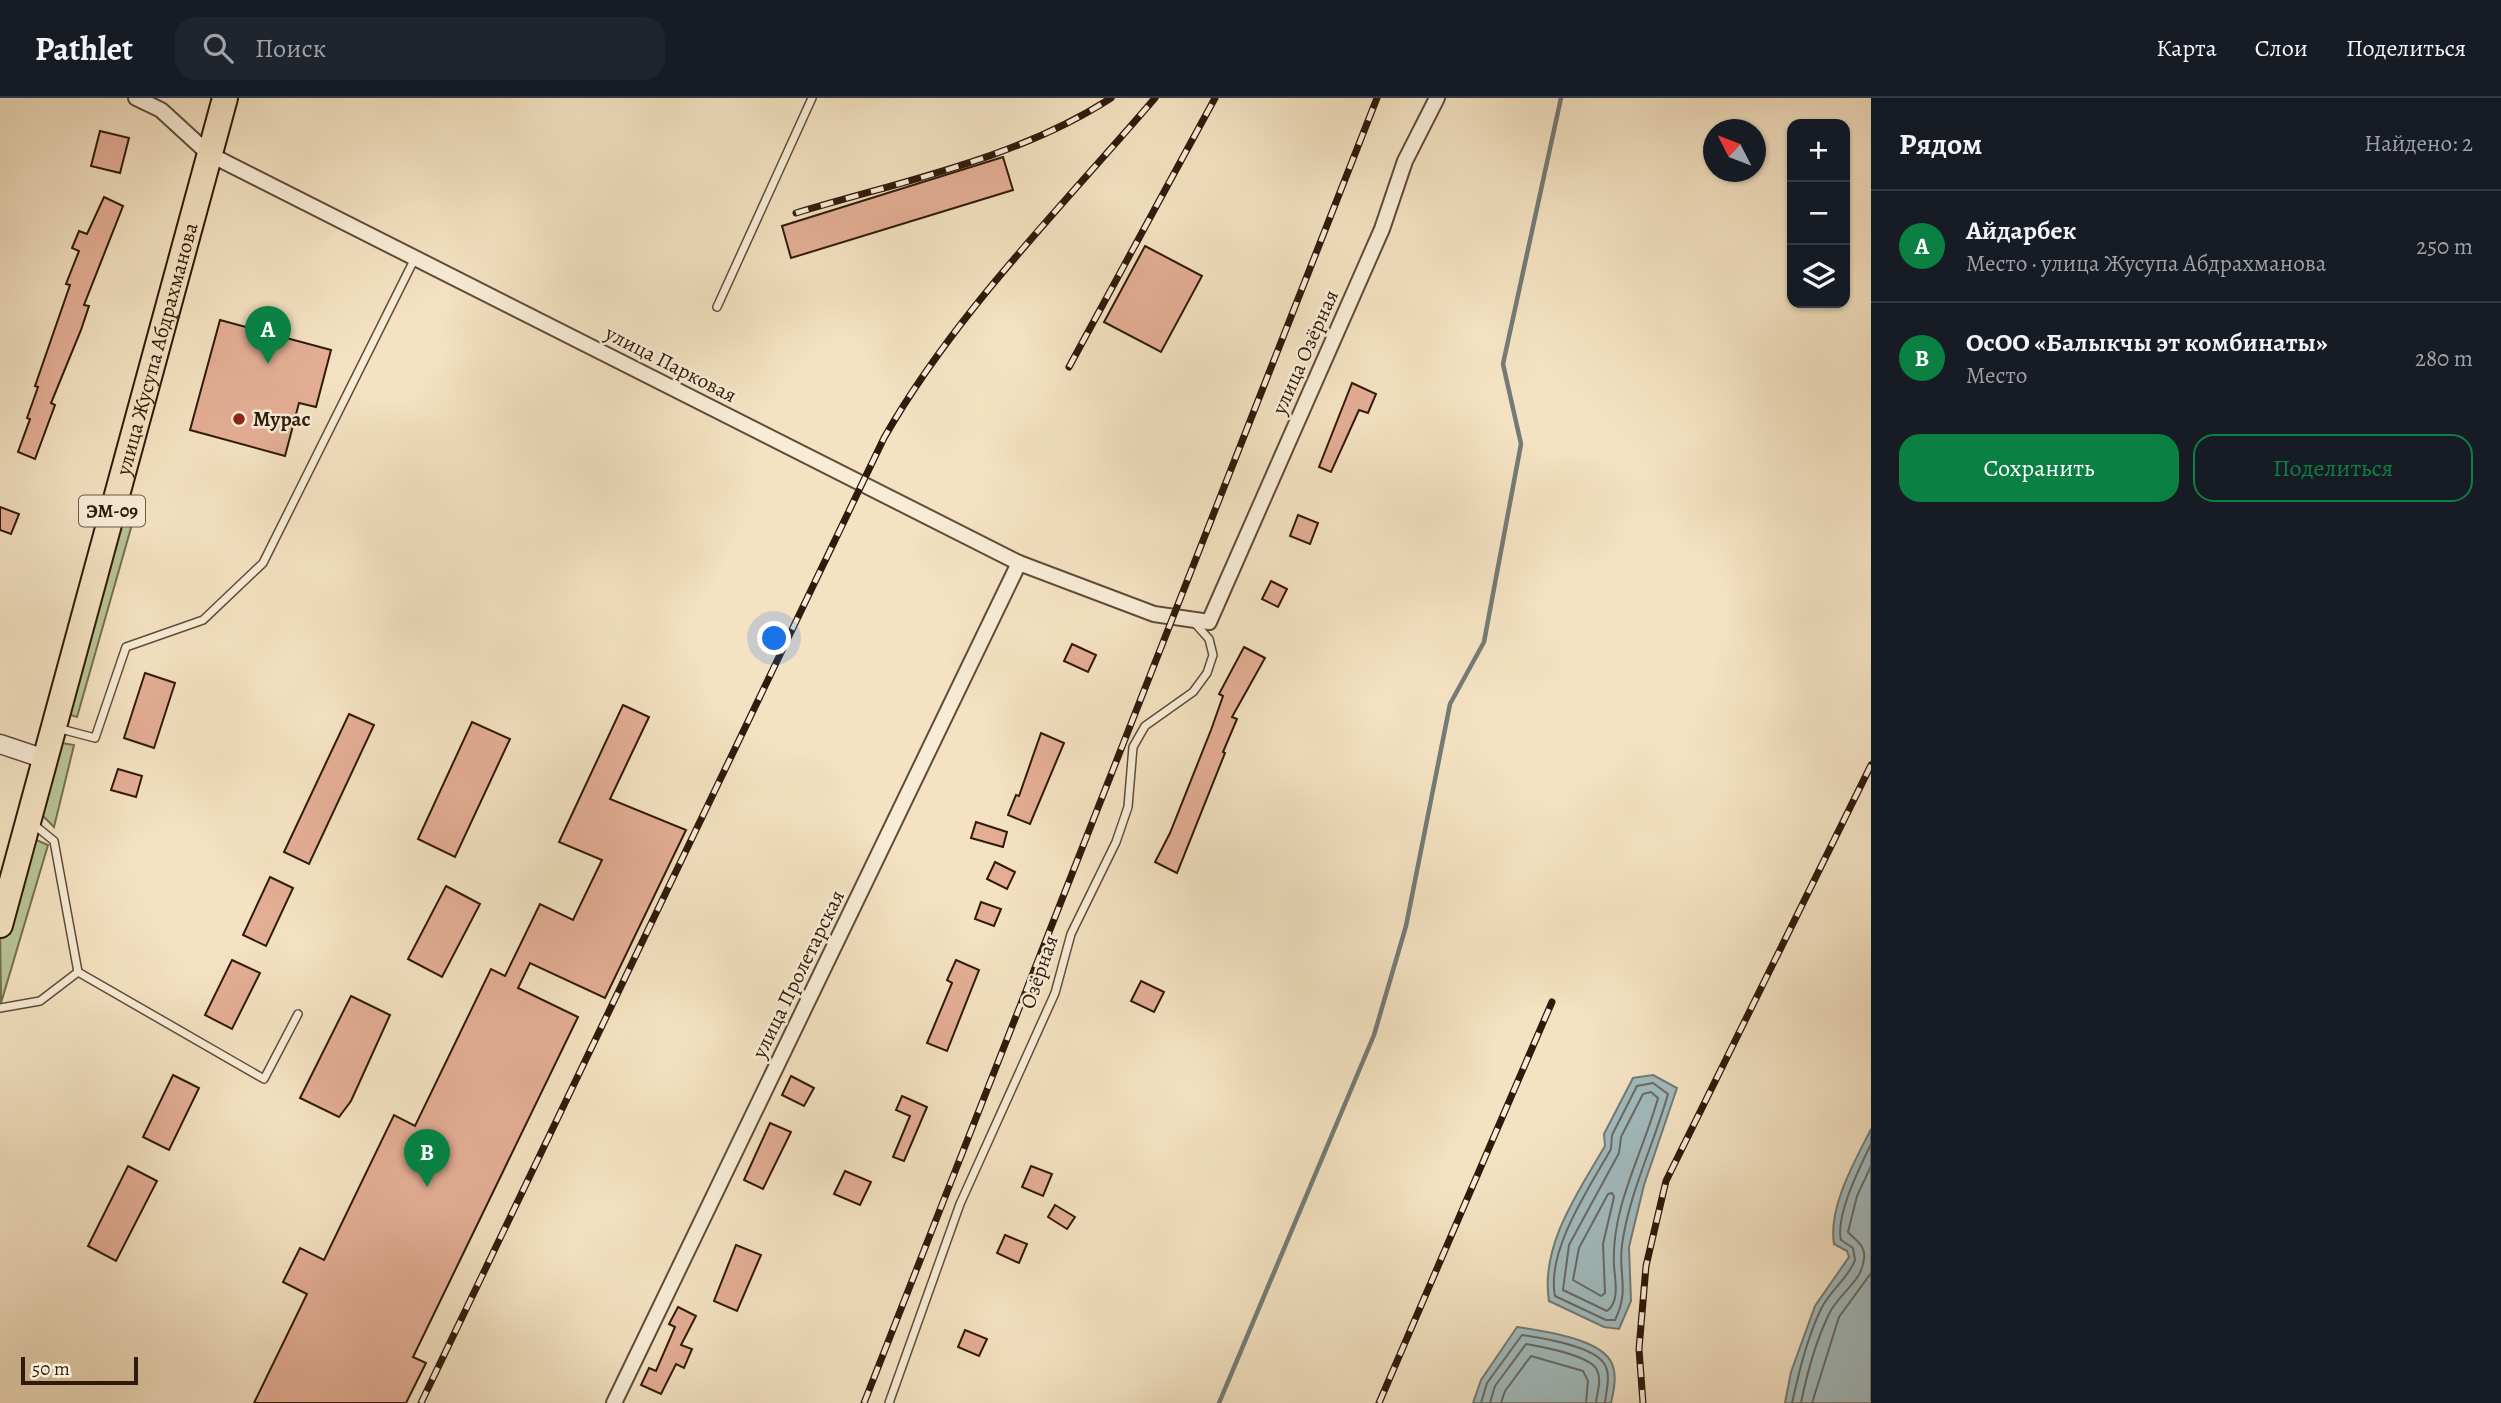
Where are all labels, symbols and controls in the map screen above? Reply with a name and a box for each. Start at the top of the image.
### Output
search box [175,17,665,80]
text: Pathlet [35,26,133,71]
icon: search [199,29,237,67]
text: Поиск [255,31,326,66]
text: Карта [2156,32,2217,64]
text: Слои [2255,32,2308,64]
text: Поделиться [2346,32,2466,64]
north arrow [1703,119,1766,182]
map controls [1787,119,1850,308]
button: + [1787,119,1850,182]
text: Рядом [1899,124,1982,164]
text: Найдено: 2 [2364,128,2473,159]
button: − [1787,182,1850,245]
text: Айдарбек [1966,213,2076,248]
street label: улица Жусупа Абдрахманова [109,219,205,479]
text: A [1915,231,1929,262]
text: 250 m [2416,231,2473,262]
button: layers [1787,245,1850,308]
text: Место · улица Жусупа Абдрахманова [1966,248,2326,279]
street label: улица Озёрная [1265,285,1345,420]
pin: A [245,306,291,364]
street label: улица Парковая [600,318,741,409]
text: ОсОО «Балыкчы эт комбинаты» [1966,325,2328,360]
text: B [1915,343,1929,374]
text: 280 m [2415,343,2473,374]
text: Место [1966,360,2027,391]
place label: Мурас [253,405,311,433]
marker: Мурас [231,411,247,427]
button: Сохранить [1899,434,2179,502]
button: Поделиться [2193,434,2473,502]
road number: ЭМ-09 [79,496,145,526]
your location [757,621,791,655]
street label: улица Пролетарская [745,885,851,1064]
street label: Озёрная [1013,931,1065,1013]
pin: B [404,1129,450,1187]
scale bar [21,1354,138,1386]
text: 50 m [32,1356,70,1382]

